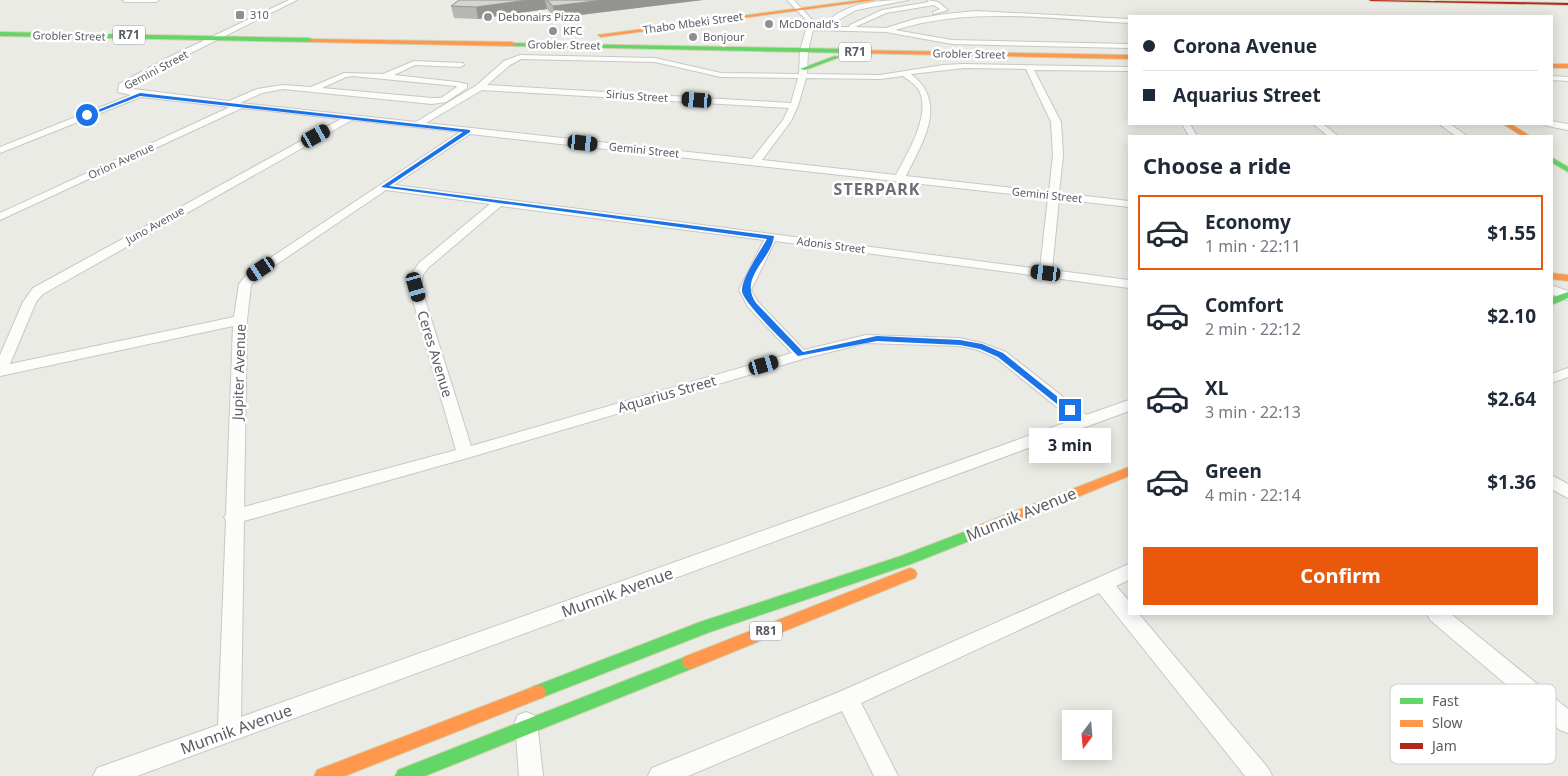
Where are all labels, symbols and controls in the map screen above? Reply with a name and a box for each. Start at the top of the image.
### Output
place label: 310 [250,7,269,22]
street label: Thabo Mbeki Street [642,8,744,37]
marker: 310 [234,9,246,21]
place label: Debonairs Pizza [498,9,580,24]
marker: Debonairs Pizza [482,11,494,23]
place label: McDonald's [779,16,839,31]
marker: McDonald's [763,18,775,30]
place label: KFC [563,23,583,38]
marker: KFC [547,25,559,37]
road number: R71 [113,26,145,44]
street label: Grobler Street [32,27,106,44]
place label: Bonjour [703,29,745,44]
marker: Bonjour [687,31,699,43]
text: Corona Avenue [1173,33,1317,59]
street label: Grobler Street [527,36,601,53]
road number: R71 [839,42,871,62]
street label: Grobler Street [932,45,1006,62]
street label: Gemini Street [121,46,190,93]
text: Aquarius Street [1173,82,1321,108]
street label: Sirius Street [606,86,668,105]
car [681,91,712,109]
route start [76,104,98,126]
car [299,122,332,150]
car [567,134,598,152]
street label: Gemini Street [608,138,680,161]
street label: Orion Avenue [85,139,156,182]
text: Choose a ride [1143,150,1291,180]
district label: STERPARK [834,178,920,200]
street label: Gemini Street [1011,183,1083,206]
street label: Juno Avenue [122,202,187,247]
text: Economy [1205,209,1291,235]
icon: car [1145,210,1190,255]
text: $1.55 [1487,220,1536,246]
street label: Adonis Street [796,233,866,256]
text: 1 min · 22:11 [1205,235,1301,257]
car [244,254,277,284]
car [1030,264,1061,282]
car [404,271,427,303]
text: Comfort [1205,292,1284,318]
icon: car [1145,293,1190,338]
text: $2.10 [1487,303,1536,329]
street label: Ceres Avenue [413,308,458,400]
text: 2 min · 22:12 [1205,318,1301,340]
street label: Jupiter Avenue [227,323,250,422]
car [747,354,780,376]
street label: Aquarius Street [615,370,718,417]
text: XL [1205,375,1228,401]
icon: car [1145,376,1190,421]
text: $2.64 [1487,386,1536,412]
route end [1059,399,1081,421]
text: 3 min · 22:13 [1205,401,1301,423]
callout: 3 min [1029,428,1111,462]
text: 3 min [1048,434,1092,456]
text: Green [1205,458,1262,484]
icon: car [1145,459,1190,504]
text: $1.36 [1487,469,1536,495]
street label: Munnik Avenue [963,482,1079,546]
text: 4 min · 22:14 [1205,484,1301,506]
button: Confirm [1143,547,1538,605]
street label: Munnik Avenue [558,562,676,622]
road number: R81 [750,622,782,640]
legend [1390,684,1556,764]
text: Fast [1432,691,1459,710]
street label: Munnik Avenue [177,699,295,759]
north arrow [1062,710,1112,760]
map controls [1062,710,1112,760]
text: Slow [1432,713,1463,732]
text: Jam [1430,736,1457,755]

